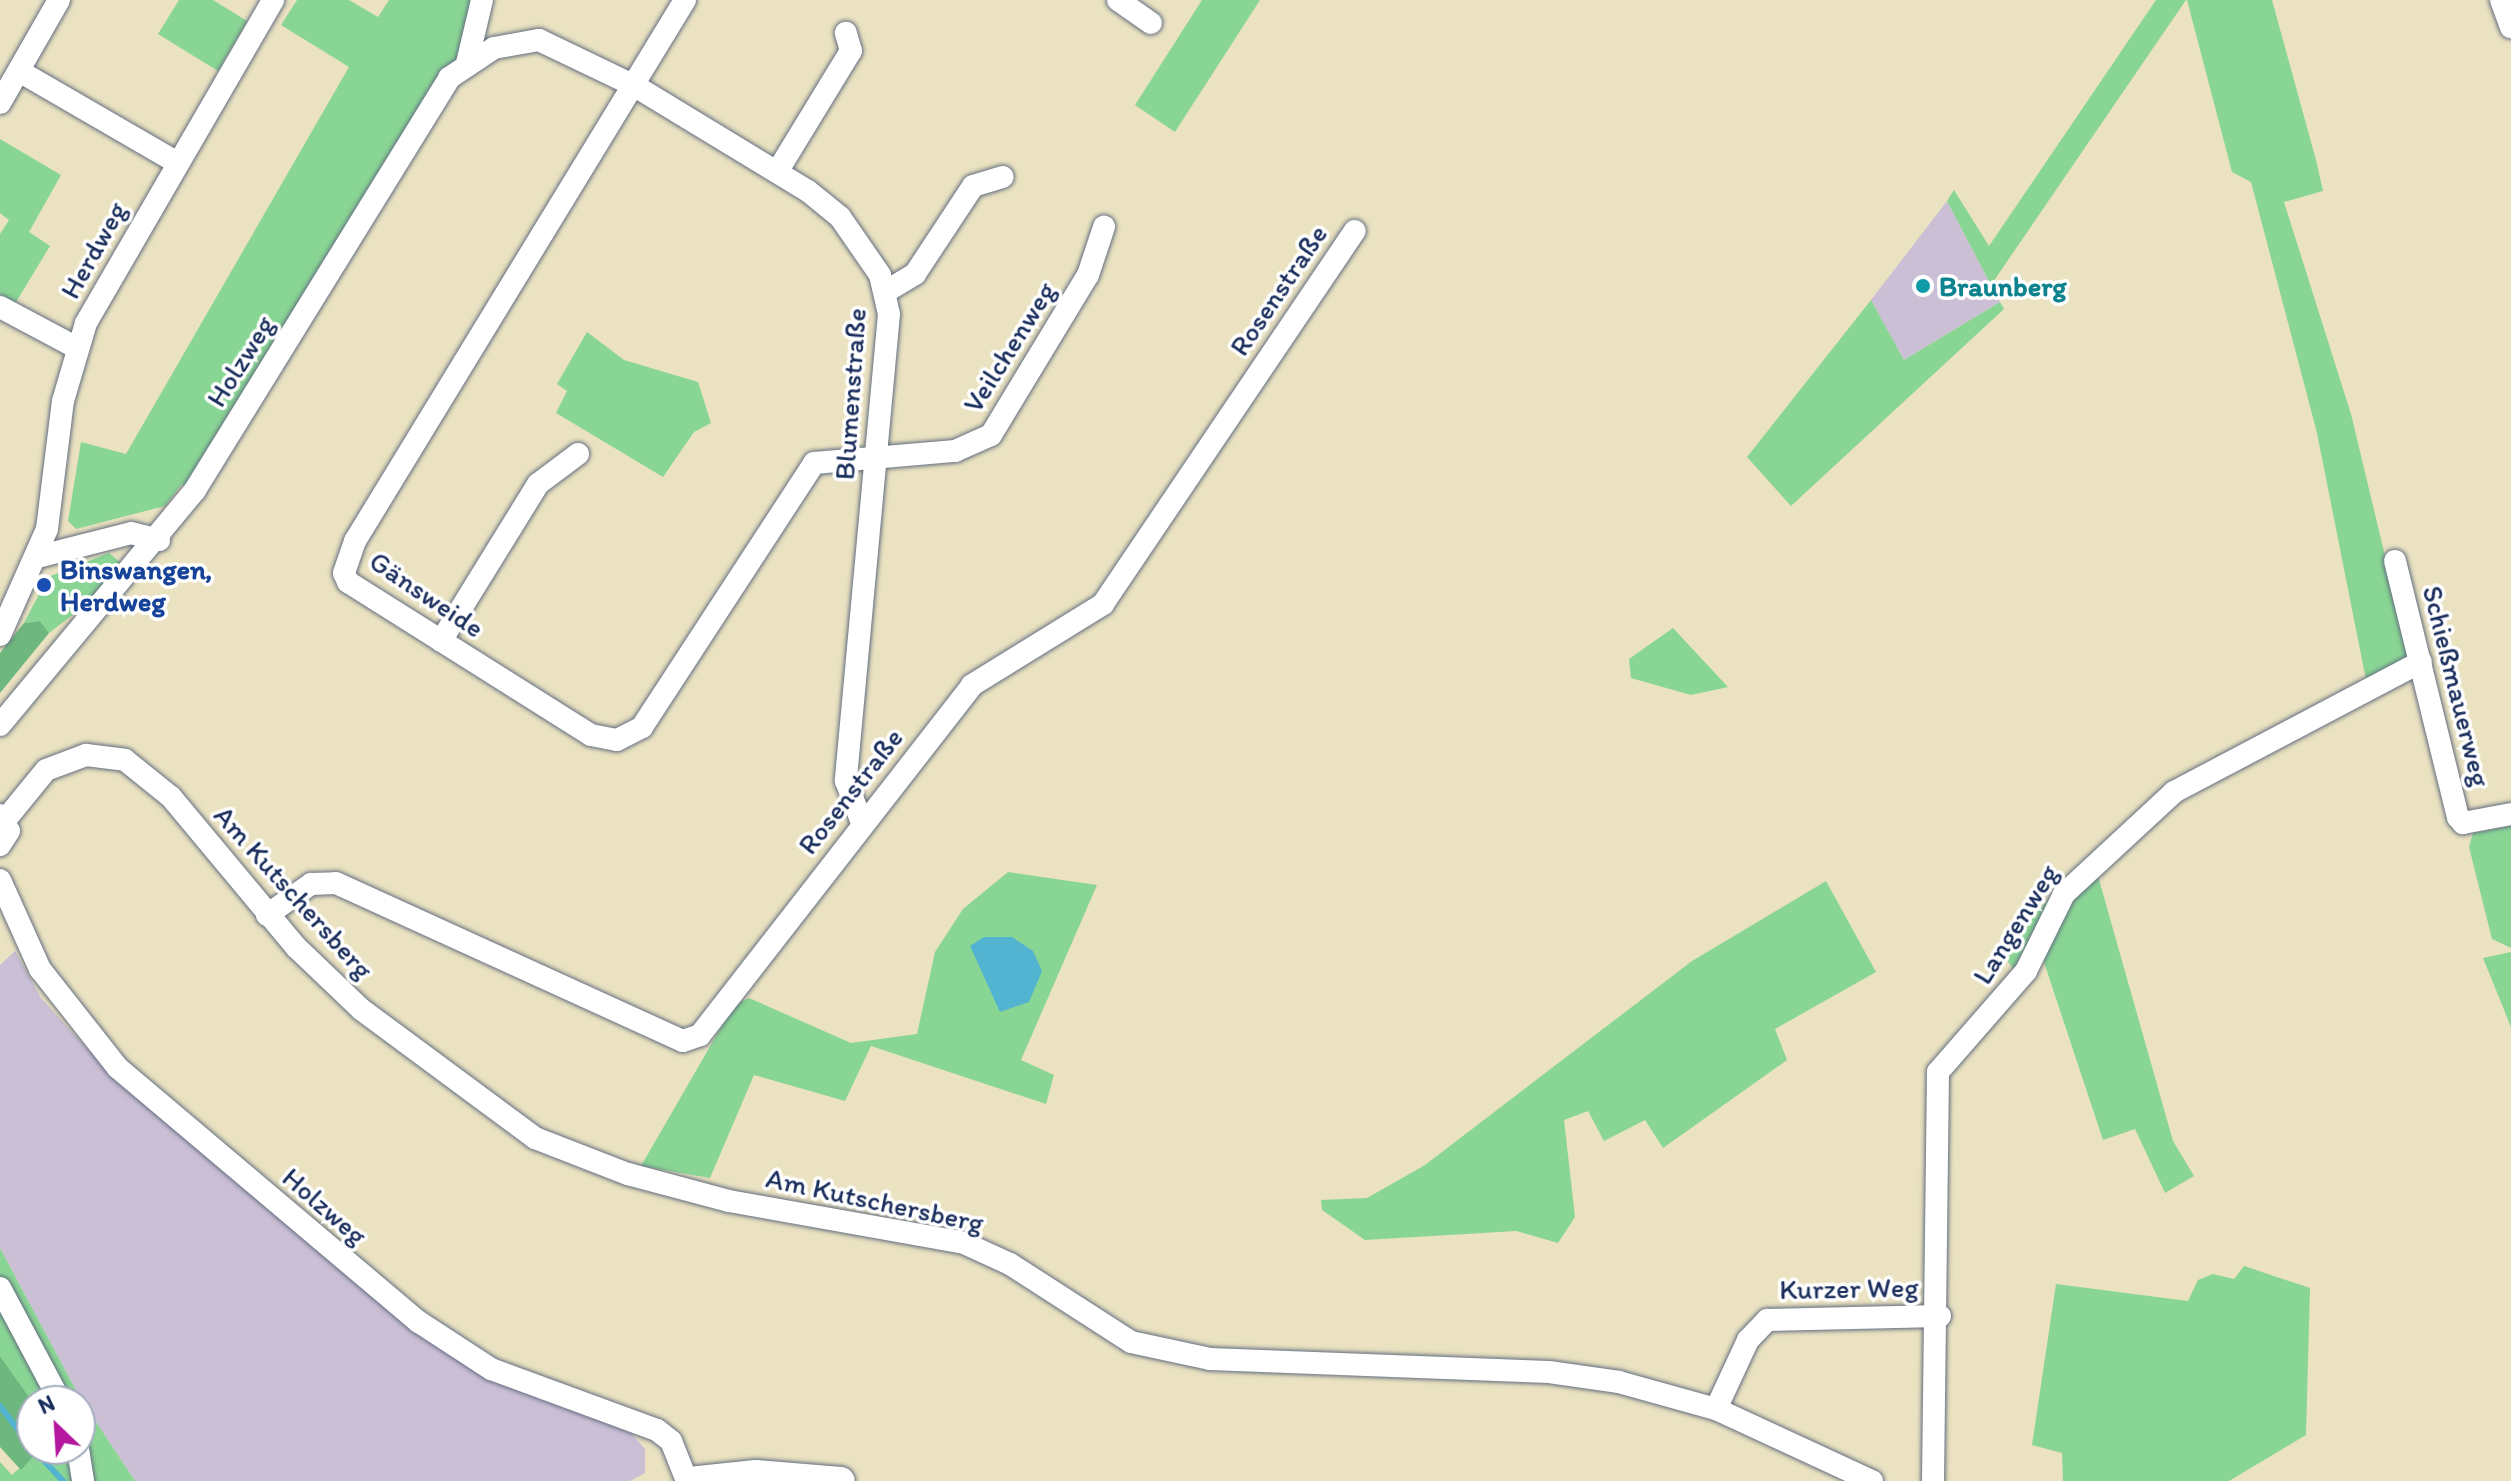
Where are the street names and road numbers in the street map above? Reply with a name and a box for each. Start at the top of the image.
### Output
street label: Herdweg [53,196,133,304]
street label: Rosenstraße [1222,218,1334,362]
street label: Veilchenweg [956,276,1062,418]
street label: Blumenstraße [827,307,873,481]
street label: Holzweg [199,309,281,413]
street label: Gänsweide [363,544,491,644]
street label: Schießmauerweg [2416,582,2498,790]
street label: Rosenstraße [790,721,910,861]
street label: Am Kutschersberg [207,799,381,985]
street label: Langenweg [1965,858,2065,990]
street label: Holzweg [276,1160,374,1252]
street label: Am Kutschersberg [763,1161,987,1239]
street label: Kurzer Weg [1780,1270,1918,1306]

